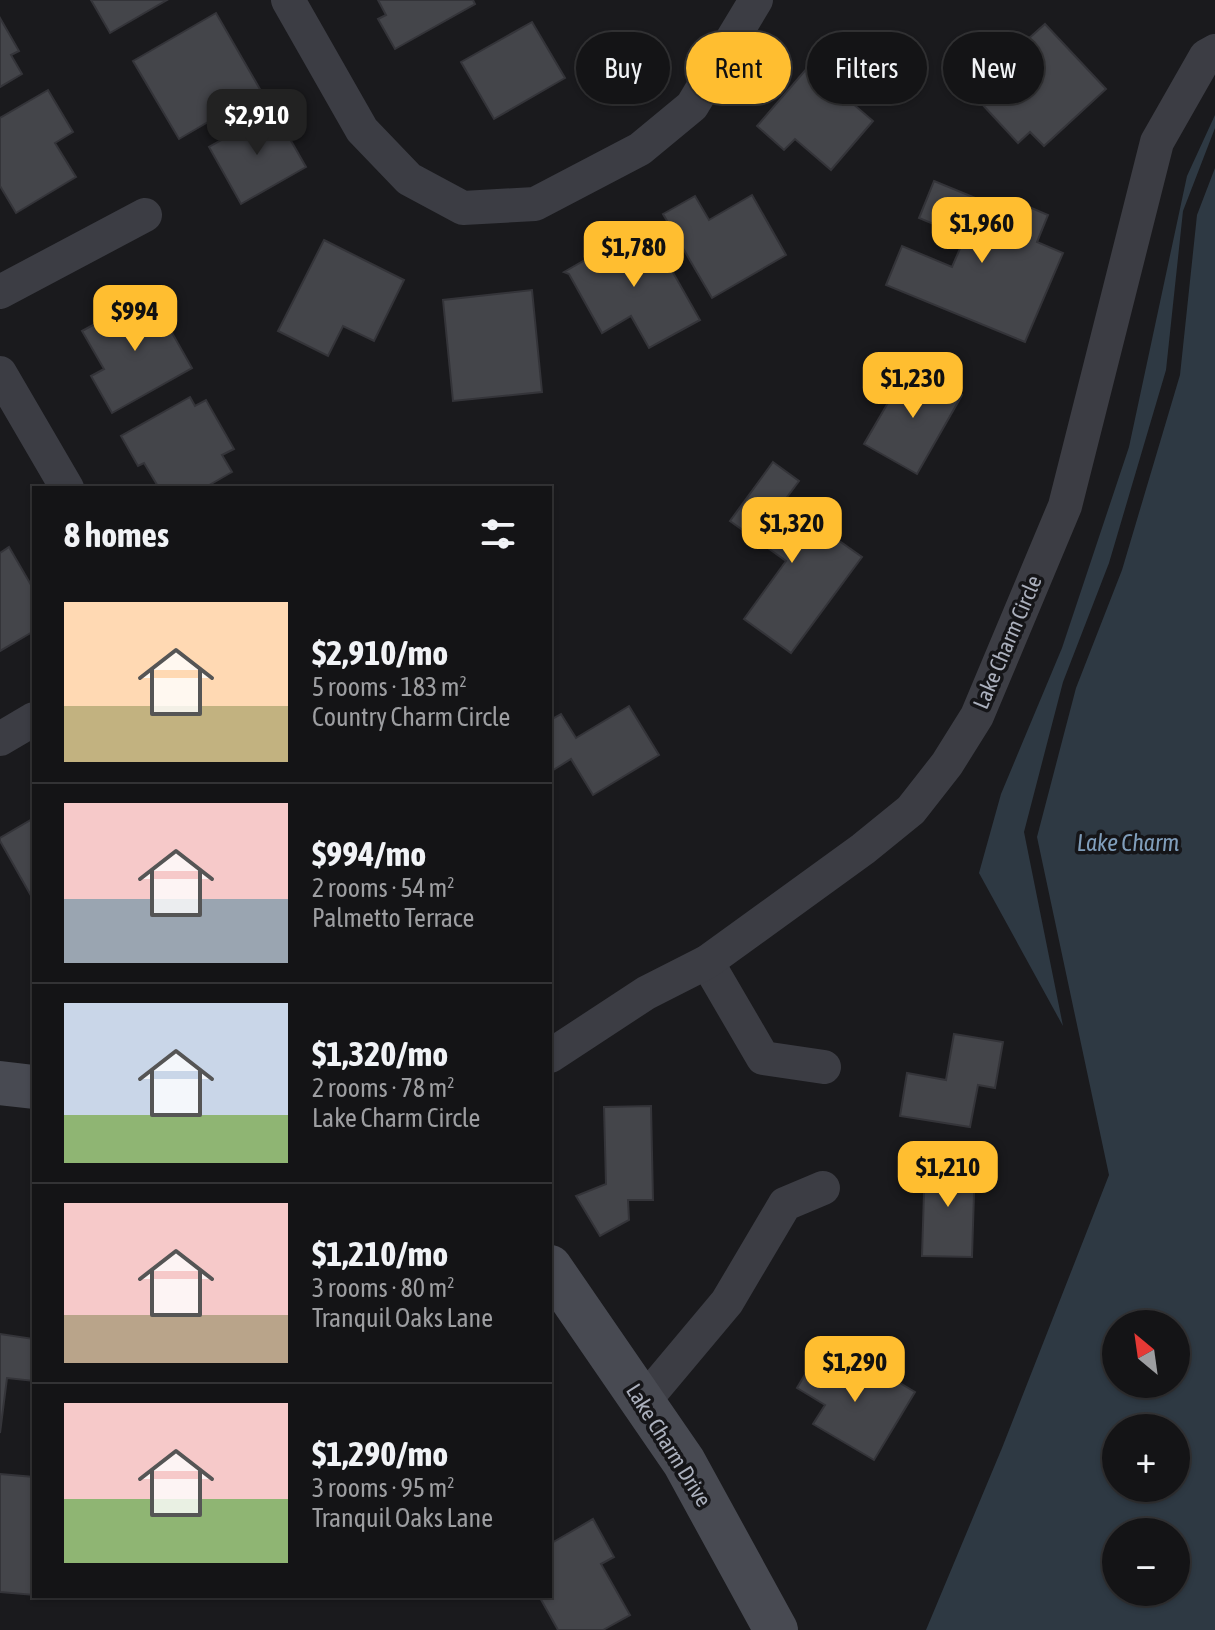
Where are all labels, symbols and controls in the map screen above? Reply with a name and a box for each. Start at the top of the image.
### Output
chip: Buy [576,32,670,104]
chip: Rent [686,32,791,104]
chip: Filters [807,32,927,104]
chip: New [943,32,1044,104]
pin: $2,910 [192,89,322,157]
text: $2,910 [225,100,289,130]
pin: $1,960 [917,197,1047,265]
text: $1,960 [950,208,1014,238]
pin: $1,780 [569,221,699,289]
text: $1,780 [602,232,666,262]
pin: $994 [88,285,182,353]
text: $994 [111,296,159,326]
pin: $1,230 [848,352,978,420]
text: $1,230 [881,363,945,393]
pin: $1,320 [727,497,857,565]
text: $1,320 [760,508,824,538]
icon: filters [476,512,520,556]
text: 8 homes [64,515,169,554]
street label: Lake Charm Circle [967,571,1047,713]
text: $2,910/mo [312,633,448,672]
icon: home [128,634,224,730]
text: 5 rooms · 183 m² [312,672,467,702]
text: Country Charm Circle [312,702,510,732]
water label: Lake Charm [1077,829,1179,856]
text: $994/mo [312,834,426,873]
icon: home [128,835,224,931]
text: 2 rooms · 54 m² [312,873,454,903]
text: Palmetto Terrace [312,903,474,933]
text: $1,320/mo [312,1034,448,1073]
icon: home [128,1035,224,1131]
text: 2 rooms · 78 m² [312,1073,454,1103]
text: Lake Charm Circle [312,1103,480,1133]
pin: $1,210 [883,1141,1013,1209]
text: $1,210 [916,1152,980,1182]
text: $1,210/mo [312,1234,448,1273]
icon: home [128,1235,224,1331]
text: 3 rooms · 80 m² [312,1273,454,1303]
text: Tranquil Oaks Lane [312,1303,493,1333]
north arrow [1102,1310,1190,1398]
map controls [1102,1310,1190,1606]
pin: $1,290 [790,1336,920,1404]
text: $1,290 [823,1347,887,1377]
street label: Lake Charm Drive [621,1379,717,1511]
button: + [1102,1414,1190,1502]
text: $1,290/mo [312,1434,448,1473]
icon: home [128,1435,224,1531]
text: 3 rooms · 95 m² [312,1473,454,1503]
text: Tranquil Oaks Lane [312,1503,493,1533]
button: − [1102,1518,1190,1606]

